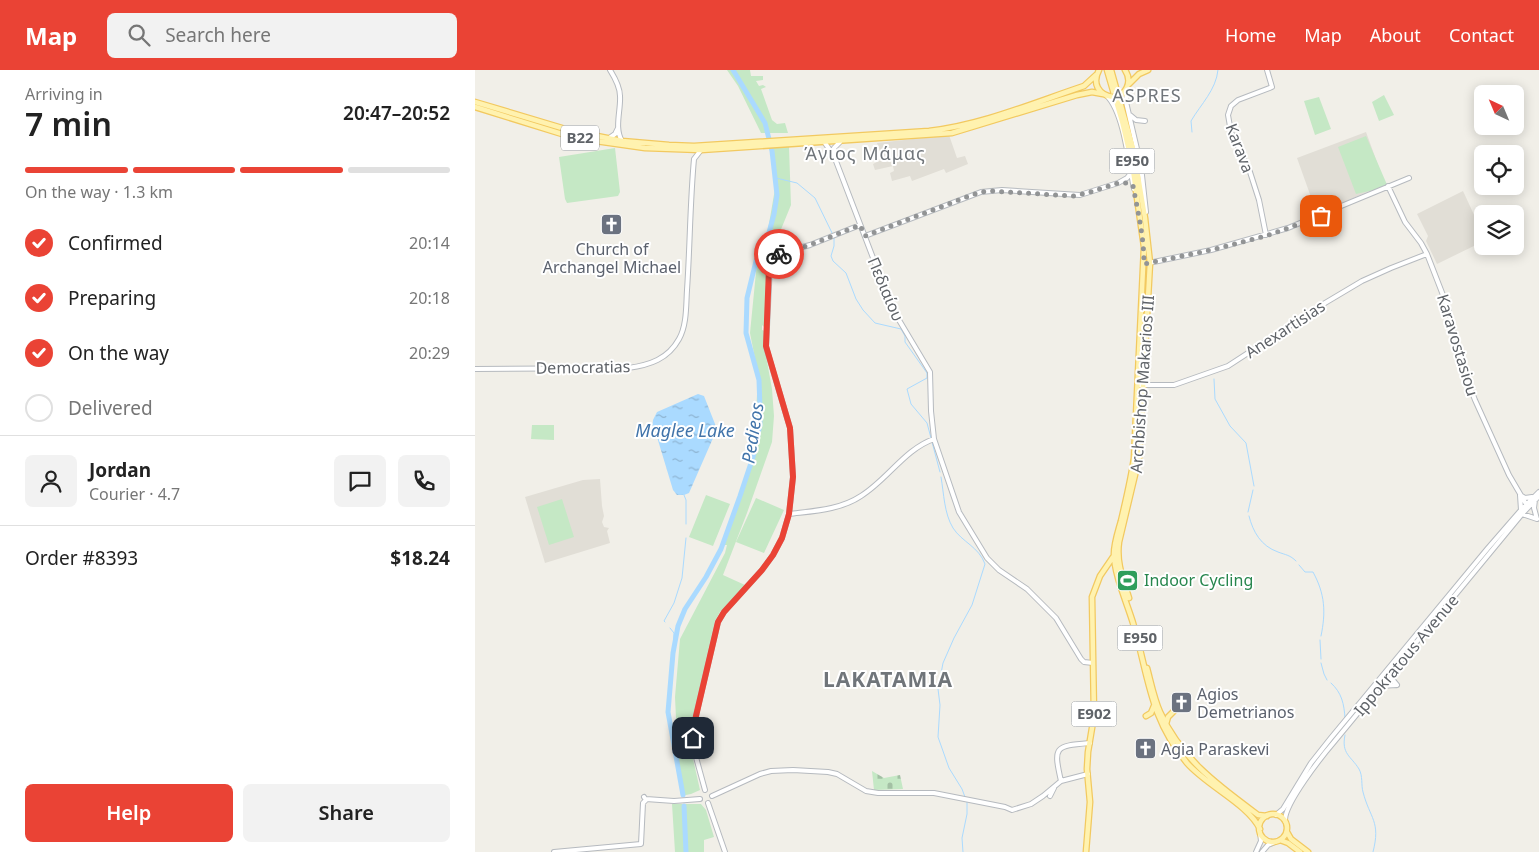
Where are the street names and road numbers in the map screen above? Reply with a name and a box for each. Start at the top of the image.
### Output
street label: Karava [1221,120,1259,176]
road number: B22 [561,126,599,150]
road number: E950 [1109,148,1155,174]
street label: Πεδιαίου [863,254,909,324]
street label: Karavostasiou [1432,291,1484,399]
street label: Archbishop Makarios III [1125,294,1159,474]
street label: Anexartisias [1241,295,1329,363]
street label: Democratias [535,355,631,379]
street label: Ippokratous Avenue [1349,590,1463,720]
road number: E950 [1117,626,1163,650]
road number: E902 [1071,702,1117,726]

